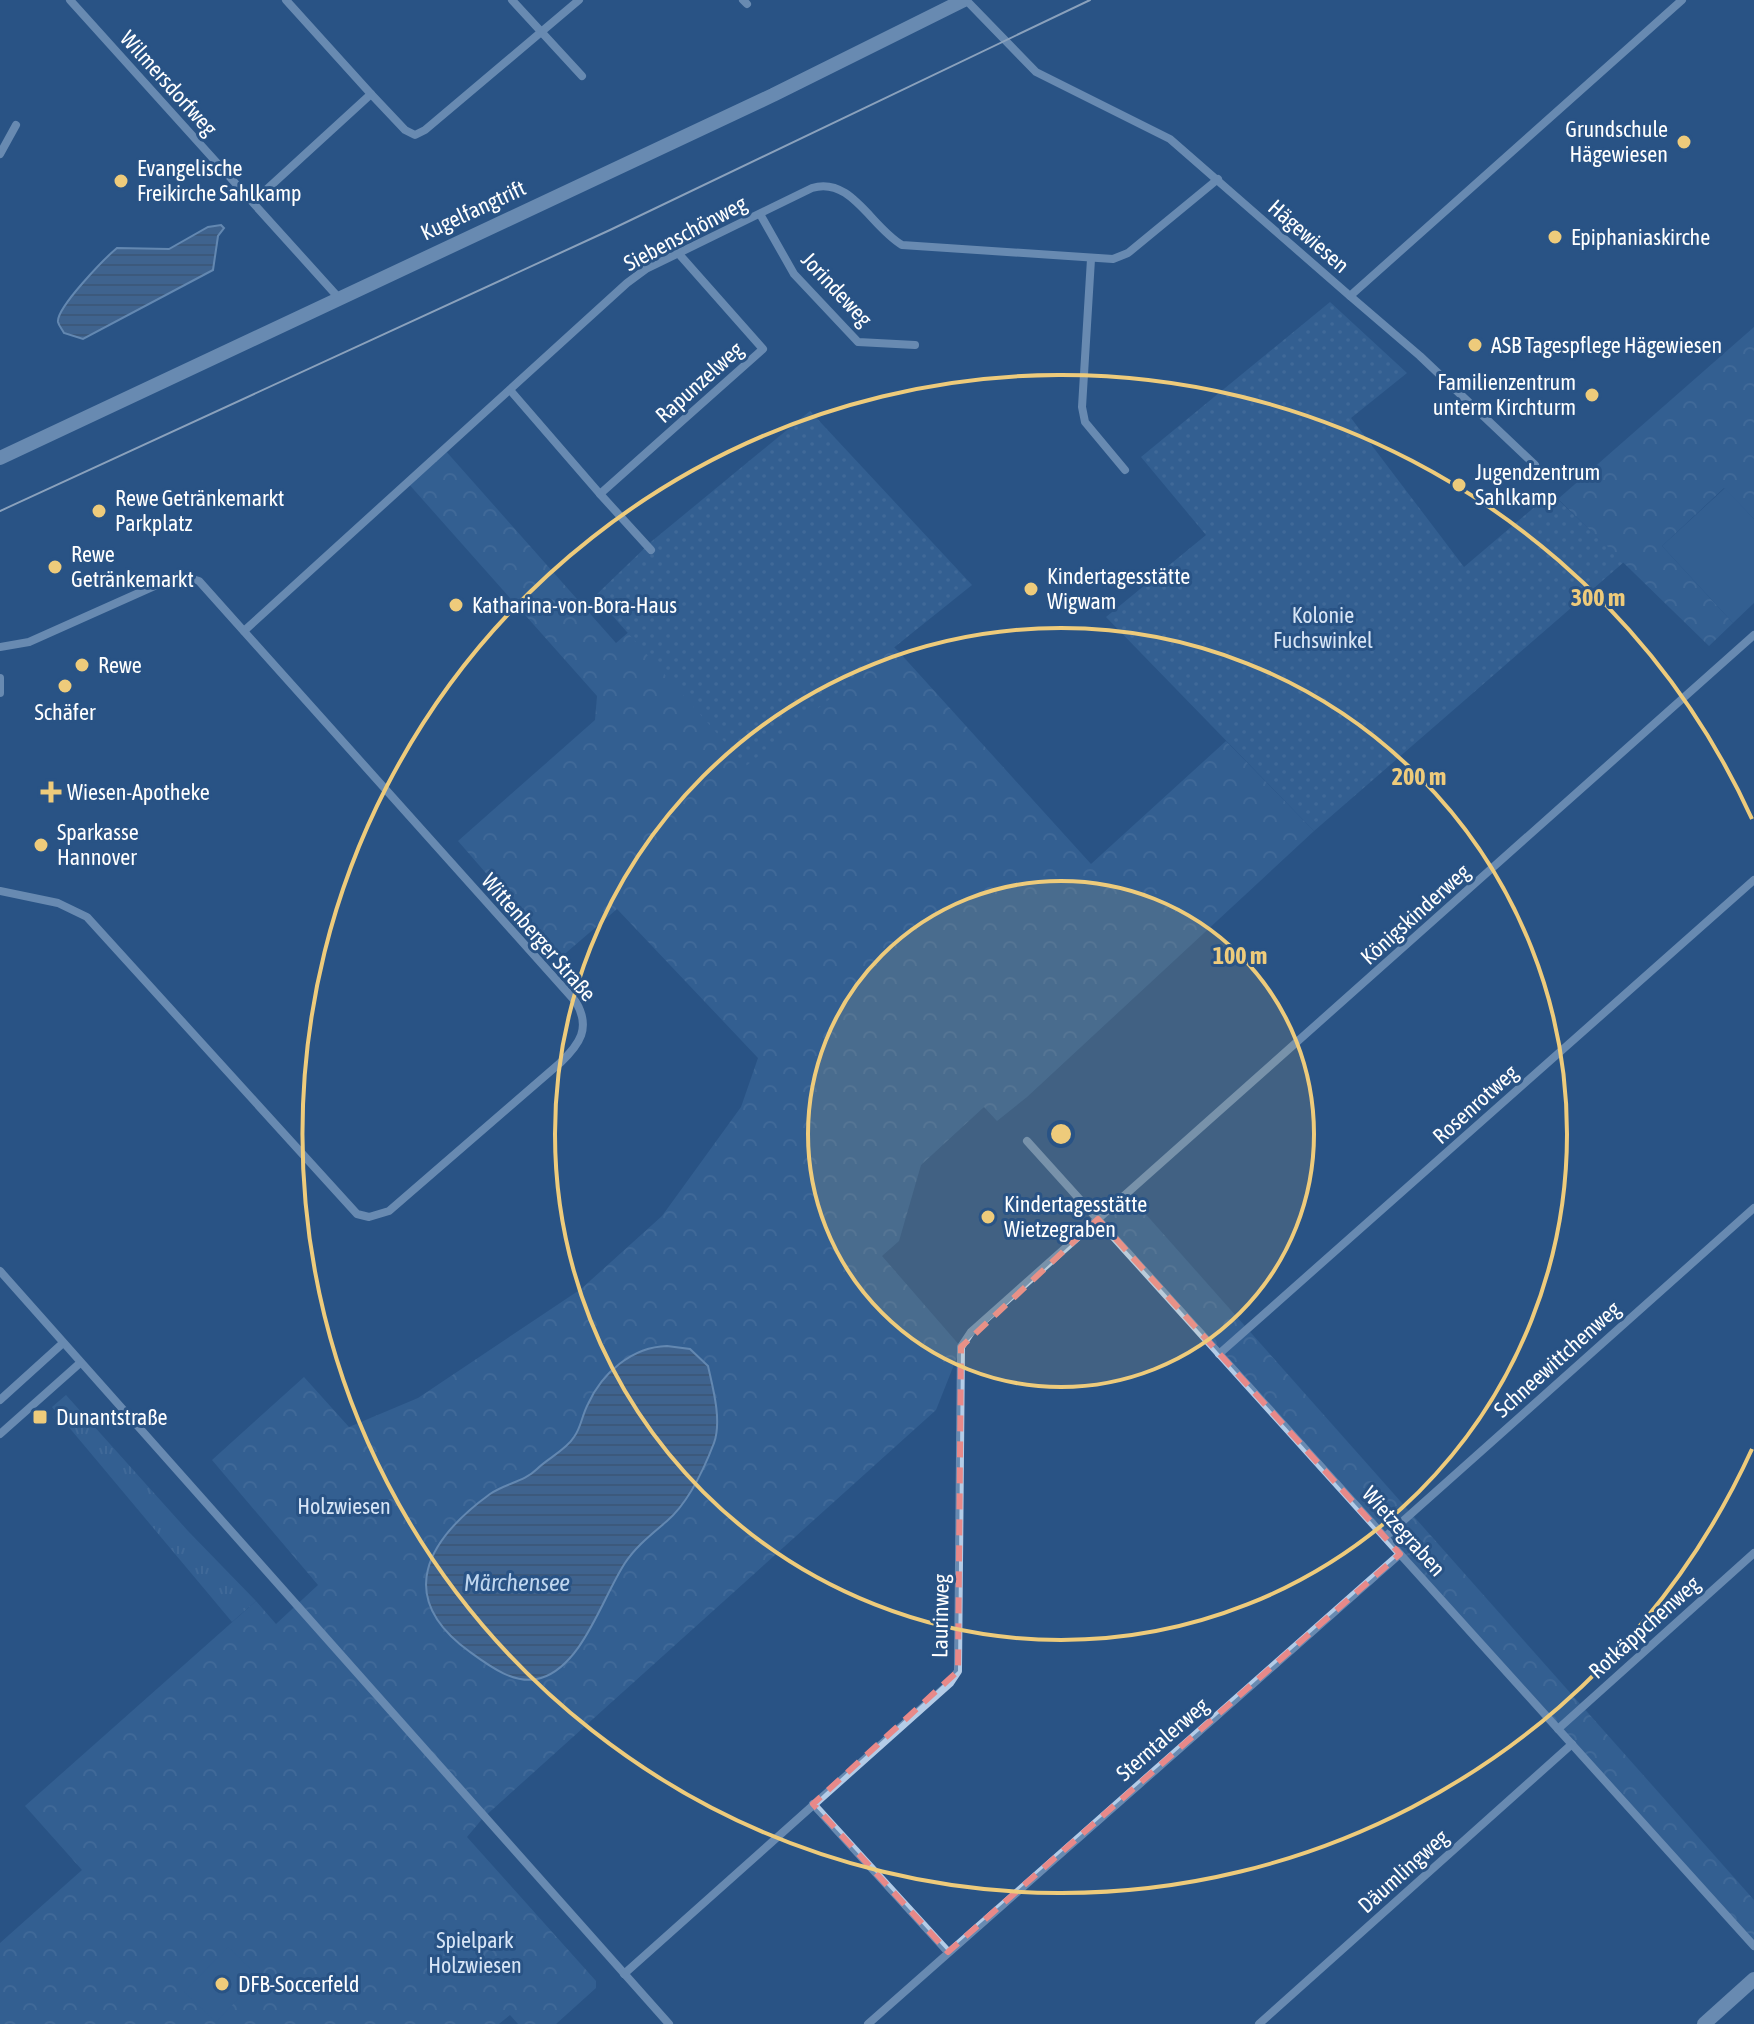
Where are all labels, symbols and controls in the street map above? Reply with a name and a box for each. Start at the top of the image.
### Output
street label: Wilmersdorfweg [115,25,223,141]
place label: Grundschule Hägewiesen [1565,116,1668,167]
marker: Grundschule Hägewiesen [1675,133,1693,151]
place label: Evangelische Freikirche Sahlkamp [137,155,302,206]
marker: Evangelische Freikirche Sahlkamp [112,172,130,190]
street label: Kugelfangtrift [416,174,530,246]
street label: Siebenschönweg [619,190,751,276]
street label: Hägewiesen [1263,194,1355,278]
place label: Epiphaniaskirche [1571,224,1710,250]
marker: Epiphaniaskirche [1546,228,1564,246]
street label: Jorindeweg [796,246,878,332]
place label: ASB Tagespflege Hägewiesen [1491,332,1722,358]
street label: Rapunzelweg [650,336,748,428]
marker: ASB Tagespflege Hägewiesen [1466,336,1484,354]
place label: Familienzentrum unterm Kirchturm [1433,369,1576,420]
marker: Familienzentrum unterm Kirchturm [1583,386,1601,404]
place label: Jugendzentrum Sahlkamp [1475,459,1600,510]
marker: Jugendzentrum Sahlkamp [1450,476,1468,494]
place label: Rewe Getränkemarkt Parkplatz [115,485,284,536]
marker: Rewe Getränkemarkt Parkplatz [90,502,108,520]
place label: Rewe Getränkemarkt [71,541,194,592]
marker: Rewe Getränkemarkt [46,558,64,576]
place label: Kindertagesstätte Wigwam [1047,563,1190,614]
marker: Kindertagesstätte Wigwam [1022,580,1040,598]
text: 300 m [1571,584,1625,611]
place label: Katharina-von-Bora-Haus [472,592,677,618]
marker: Katharina-von-Bora-Haus [447,596,465,614]
park label: Kolonie Fuchswinkel [1273,602,1373,653]
place label: Rewe [98,652,142,678]
marker: Rewe [73,656,91,674]
marker: Schäfer [56,677,74,695]
place label: Schäfer [35,699,96,725]
text: 200 m [1392,763,1446,790]
place label: Wiesen-Apotheke [67,779,210,805]
marker: Wiesen-Apotheke [42,783,60,801]
place label: Sparkasse Hannover [57,819,139,870]
marker: Sparkasse Hannover [32,836,50,854]
street label: Königskinderweg [1355,858,1475,970]
street label: Wittenberger Straße [476,868,602,1006]
text: 100 m [1213,942,1267,969]
street label: Rosenrotweg [1427,1059,1523,1149]
centre of rings [1047,1120,1075,1148]
place label: Kindertagesstätte Wietzegraben [1004,1191,1147,1242]
marker: Kindertagesstätte Wietzegraben [979,1208,997,1226]
street label: Schneewittchenweg [1489,1295,1626,1422]
place label: Dunantstraße [56,1404,168,1430]
marker: Dunantstraße [31,1408,49,1426]
street label: Wietzegraben [1357,1481,1451,1581]
park label: Holzwiesen [297,1493,391,1519]
water label: Märchensee [464,1569,570,1596]
street label: Rotkäppchenweg [1583,1570,1705,1684]
street label: Laurinweg [926,1573,954,1658]
street label: Sterntalerweg [1111,1692,1214,1786]
street label: Däumlingweg [1353,1823,1454,1918]
park label: Spielpark Holzwiesen [428,1927,522,1978]
place label: DFB-Soccerfeld [238,1971,359,1997]
marker: DFB-Soccerfeld [213,1975,231,1993]

